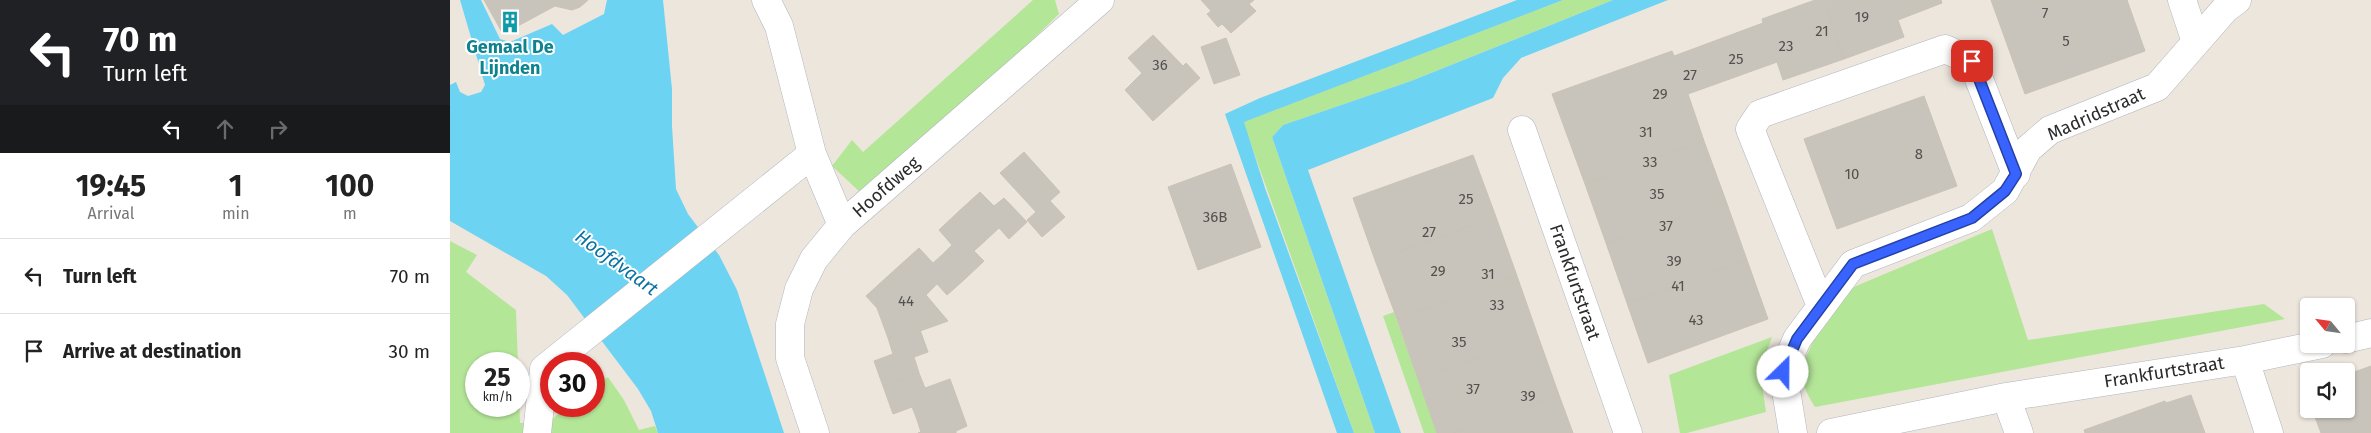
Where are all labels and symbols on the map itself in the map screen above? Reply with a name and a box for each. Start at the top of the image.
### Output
house number: 7 [2042,4,2049,22]
house number: 19 [1855,8,1869,26]
building icon: Gemaal De Lijnden [497,9,523,35]
house number: 21 [1815,22,1829,40]
house number: 5 [2062,32,2070,50]
place label: Gemaal De Lijnden [466,36,554,79]
house number: 23 [1779,37,1793,55]
pin [1951,40,1993,82]
house number: 25 [1729,50,1743,68]
house number: 36 [1152,56,1168,74]
house number: 27 [1683,66,1697,84]
street label: Madridstraat [2044,82,2149,145]
house number: 29 [1652,85,1668,103]
house number: 31 [1639,123,1653,141]
house number: 8 [1915,145,1923,163]
street label: Hoofdweg [848,151,925,222]
house number: 33 [1643,153,1657,171]
house number: 10 [1845,165,1859,183]
house number: 35 [1649,185,1665,203]
house number: 25 [1459,190,1473,208]
house number: 36B [1203,208,1227,226]
house number: 37 [1659,217,1673,235]
street label: Frankfurtstraat [1545,221,1605,343]
house number: 27 [1422,223,1436,241]
water label: Hoofdvaart [571,225,663,300]
house number: 39 [1666,252,1682,270]
house number: 29 [1430,262,1446,280]
house number: 31 [1481,265,1495,283]
house number: 41 [1671,277,1685,295]
house number: 44 [898,292,914,310]
house number: 33 [1490,296,1504,314]
north arrow [2300,298,2355,352]
house number: 43 [1688,311,1704,329]
house number: 35 [1451,333,1467,351]
position arrow [1756,345,1808,397]
speed limit sign: 30 [540,352,605,417]
street label: Frankfurtstraat [2102,352,2226,392]
house number: 37 [1466,380,1480,398]
house number: 39 [1520,387,1536,405]

